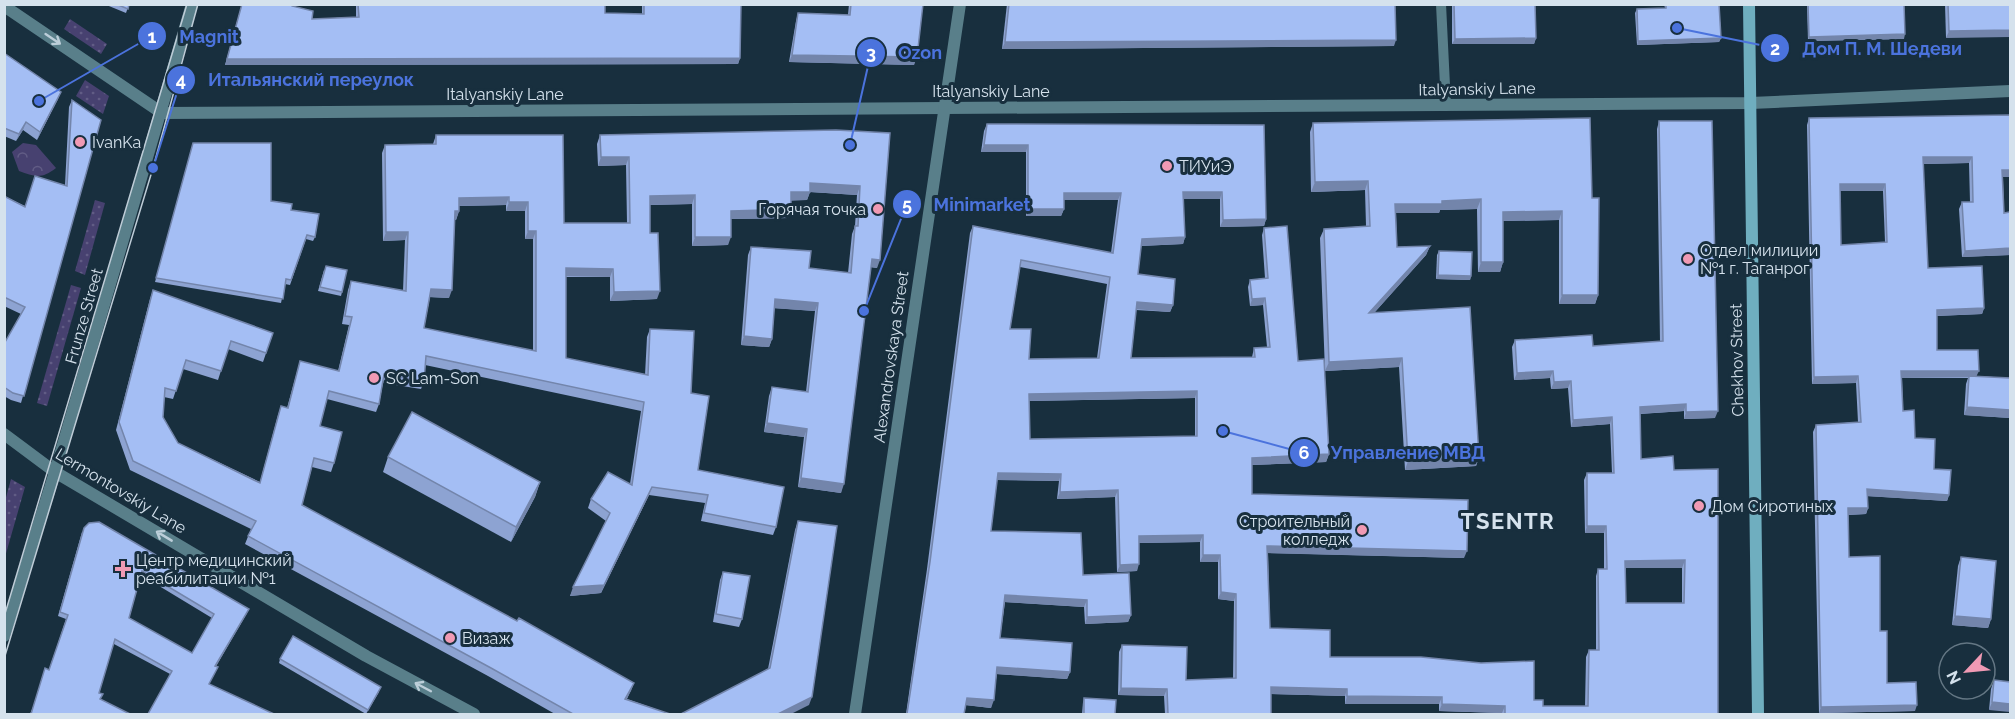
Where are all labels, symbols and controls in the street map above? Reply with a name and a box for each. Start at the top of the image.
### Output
callout: Magnit [137,18,251,54]
text: 1 [148,26,157,47]
text: Magnit [179,26,239,47]
callout: Дом П. М. Шедеви [1760,30,1974,66]
one-way arrow [44,33,61,45]
callout: Ozon [856,35,954,71]
text: 2 [1770,38,1780,59]
text: Дом П. М. Шедеви [1802,38,1962,59]
text: 3 [866,42,876,63]
text: Ozon [898,42,942,63]
callout: Итальянский переулок [166,62,426,98]
text: 4 [176,69,186,90]
text: Итальянский переулок [208,69,414,90]
street label: Italyanskiy Lane [1418,78,1536,100]
street label: Italyanskiy Lane [932,82,1050,101]
street label: Italyanskiy Lane [446,85,564,104]
place label: IvanKa [92,133,141,152]
marker: IvanKa [73,135,87,149]
place label: ТИУиЭ [1179,157,1232,176]
marker: ТИУиЭ [1160,159,1174,173]
callout: Minimarket [892,186,1043,222]
text: 5 [902,194,912,215]
text: Minimarket [934,194,1031,215]
place label: Горячая точка [758,200,866,219]
marker: Горячая точка [871,202,885,216]
place label: Отдел милиции №1 г. Таганрог [1700,241,1818,278]
marker: Отдел милиции №1 г. Таганрог [1681,252,1695,266]
street label: Frunze Street [61,265,107,366]
street label: Alexandrovskaya Street [870,269,913,444]
street label: Chekhov Street [1727,303,1747,417]
place label: SC Lam-Son [386,369,479,388]
marker: SC Lam-Son [367,371,381,385]
callout: Управление МВД [1289,435,1498,471]
text: 6 [1299,442,1310,463]
text: Управление МВД [1330,442,1485,463]
street label: Lermontovskiy Lane [52,444,190,538]
place label: Дом Сиротиных [1711,497,1833,516]
marker: Дом Сиротиных [1692,499,1706,513]
district label: TSENTR [1461,508,1555,534]
place label: Строительный колледж [1239,512,1350,549]
marker: Строительный колледж [1355,523,1369,537]
one-way arrow [155,530,172,542]
place label: Центр медицинский реабилитации №1 [136,551,292,588]
marker: Центр медицинский реабилитации №1 [114,560,132,578]
place label: Визаж [462,629,511,648]
marker: Визаж [443,631,457,645]
north arrow [1937,641,1997,701]
text: N [1943,668,1965,687]
one-way arrow [415,681,432,693]

